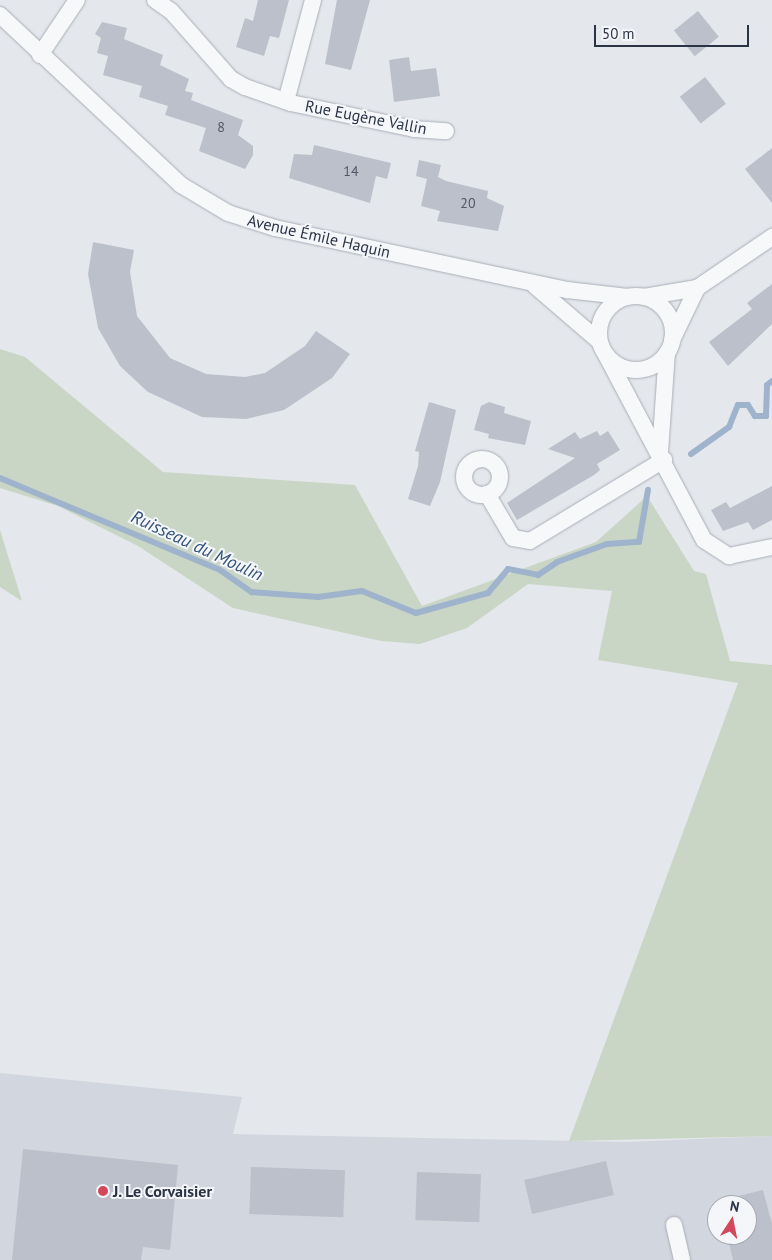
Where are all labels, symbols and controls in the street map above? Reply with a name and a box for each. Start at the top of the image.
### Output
scale bar [597,15,752,47]
text: 50 m [602,24,635,43]
street label: Rue Eugène Vallin [303,96,429,138]
house number: 8 [217,119,225,135]
house number: 14 [343,163,359,179]
house number: 20 [460,195,476,211]
street label: Avenue Émile Haquin [246,210,392,262]
water label: Ruisseau du Moulin [128,506,266,586]
place label: J. Le Corvaisier [113,1181,213,1201]
marker: J. Le Corvaisier [97,1185,109,1197]
north arrow [707,1195,757,1245]
text: N [728,1197,741,1216]

